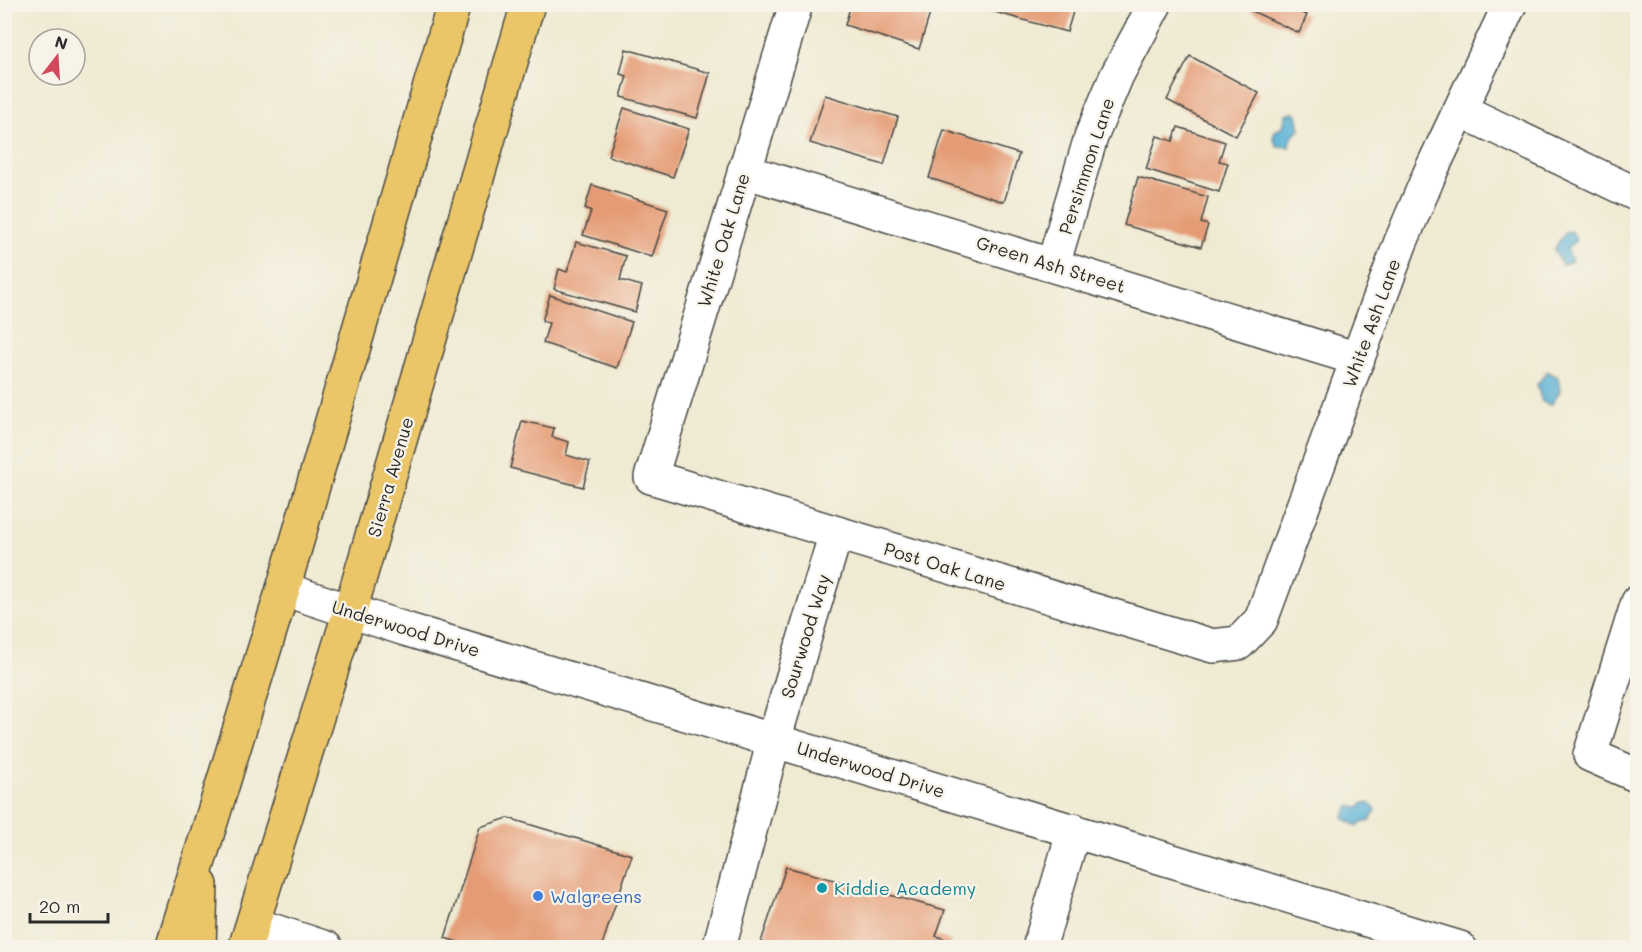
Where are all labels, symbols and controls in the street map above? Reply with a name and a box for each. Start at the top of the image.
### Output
north arrow [27,27,87,87]
text: N [53,30,70,54]
street label: Persimmon Lane [1053,95,1119,237]
street label: White Oak Lane [691,170,755,310]
street label: Green Ash Street [973,230,1129,298]
street label: White Ash Lane [1337,255,1405,391]
street label: Sierra Avenue [361,414,419,540]
street label: Post Oak Lane [881,536,1009,596]
street label: Sourwood Way [775,571,835,701]
street label: Underwood Drive [329,594,483,662]
street label: Underwood Drive [794,735,948,803]
place label: Kiddie Academy [834,876,976,900]
marker: Kiddie Academy [815,881,829,895]
place label: Walgreens [550,884,642,908]
scale bar [30,886,108,924]
marker: Walgreens [531,889,545,903]
text: 20 m [39,894,80,918]

